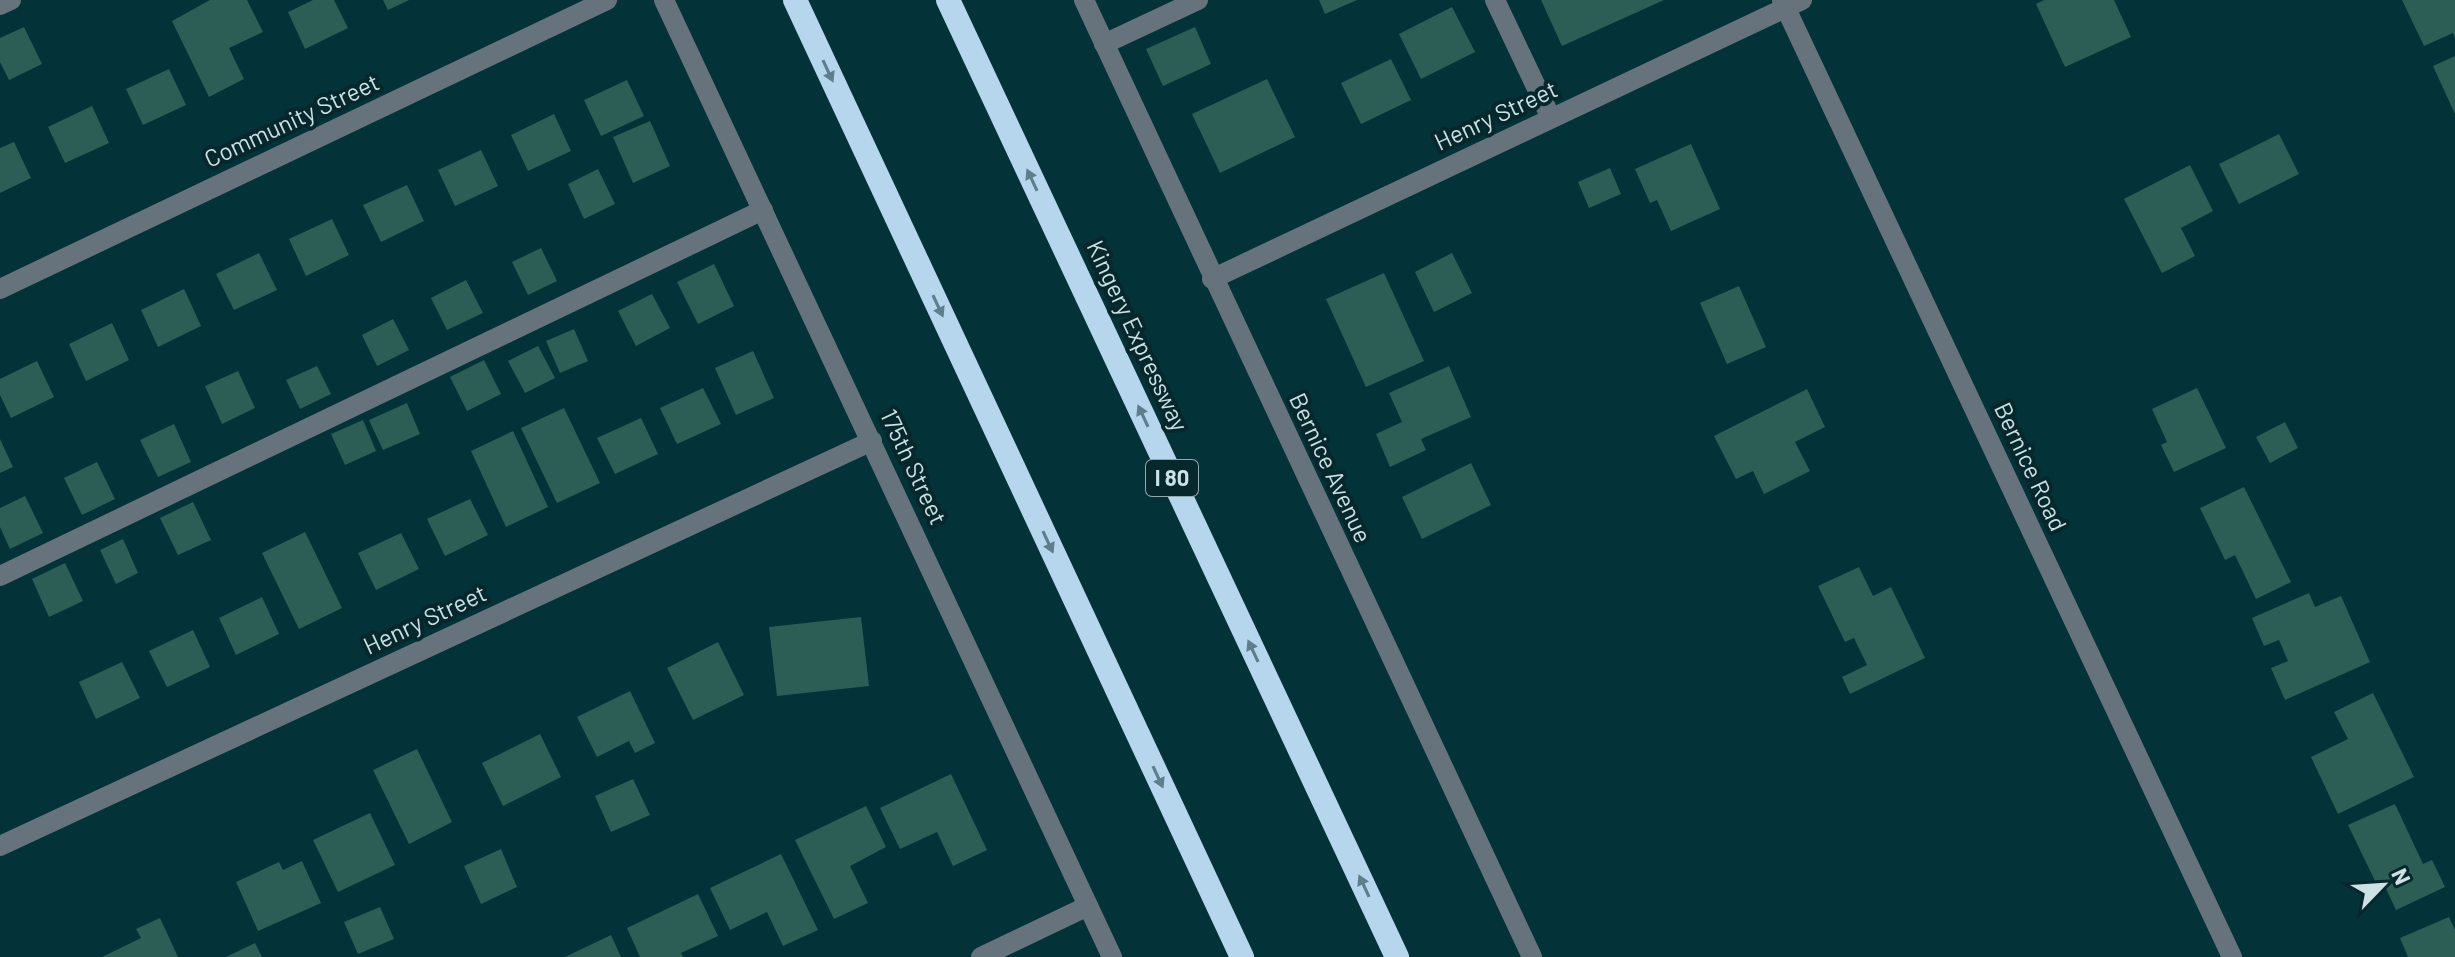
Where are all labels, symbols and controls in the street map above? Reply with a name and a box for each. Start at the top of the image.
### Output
one-way arrow [821,59,835,82]
street label: Community Street [199,66,383,173]
street label: Henry Street [1429,74,1561,156]
one-way arrow [1025,168,1039,192]
street label: Kingery Expressway [1081,235,1195,435]
one-way arrow [931,295,945,318]
street label: Bernice Avenue [1284,388,1379,547]
street label: Bernice Road [1989,397,2074,535]
street label: 175th Street [875,404,954,529]
one-way arrow [1136,404,1150,427]
road number: I 80 [1146,460,1198,496]
one-way arrow [1041,530,1055,553]
street label: Henry Street [358,578,490,660]
one-way arrow [1246,639,1260,663]
one-way arrow [1151,766,1165,789]
north arrow [2343,845,2423,925]
text: N [2387,864,2417,888]
one-way arrow [1357,875,1371,898]

